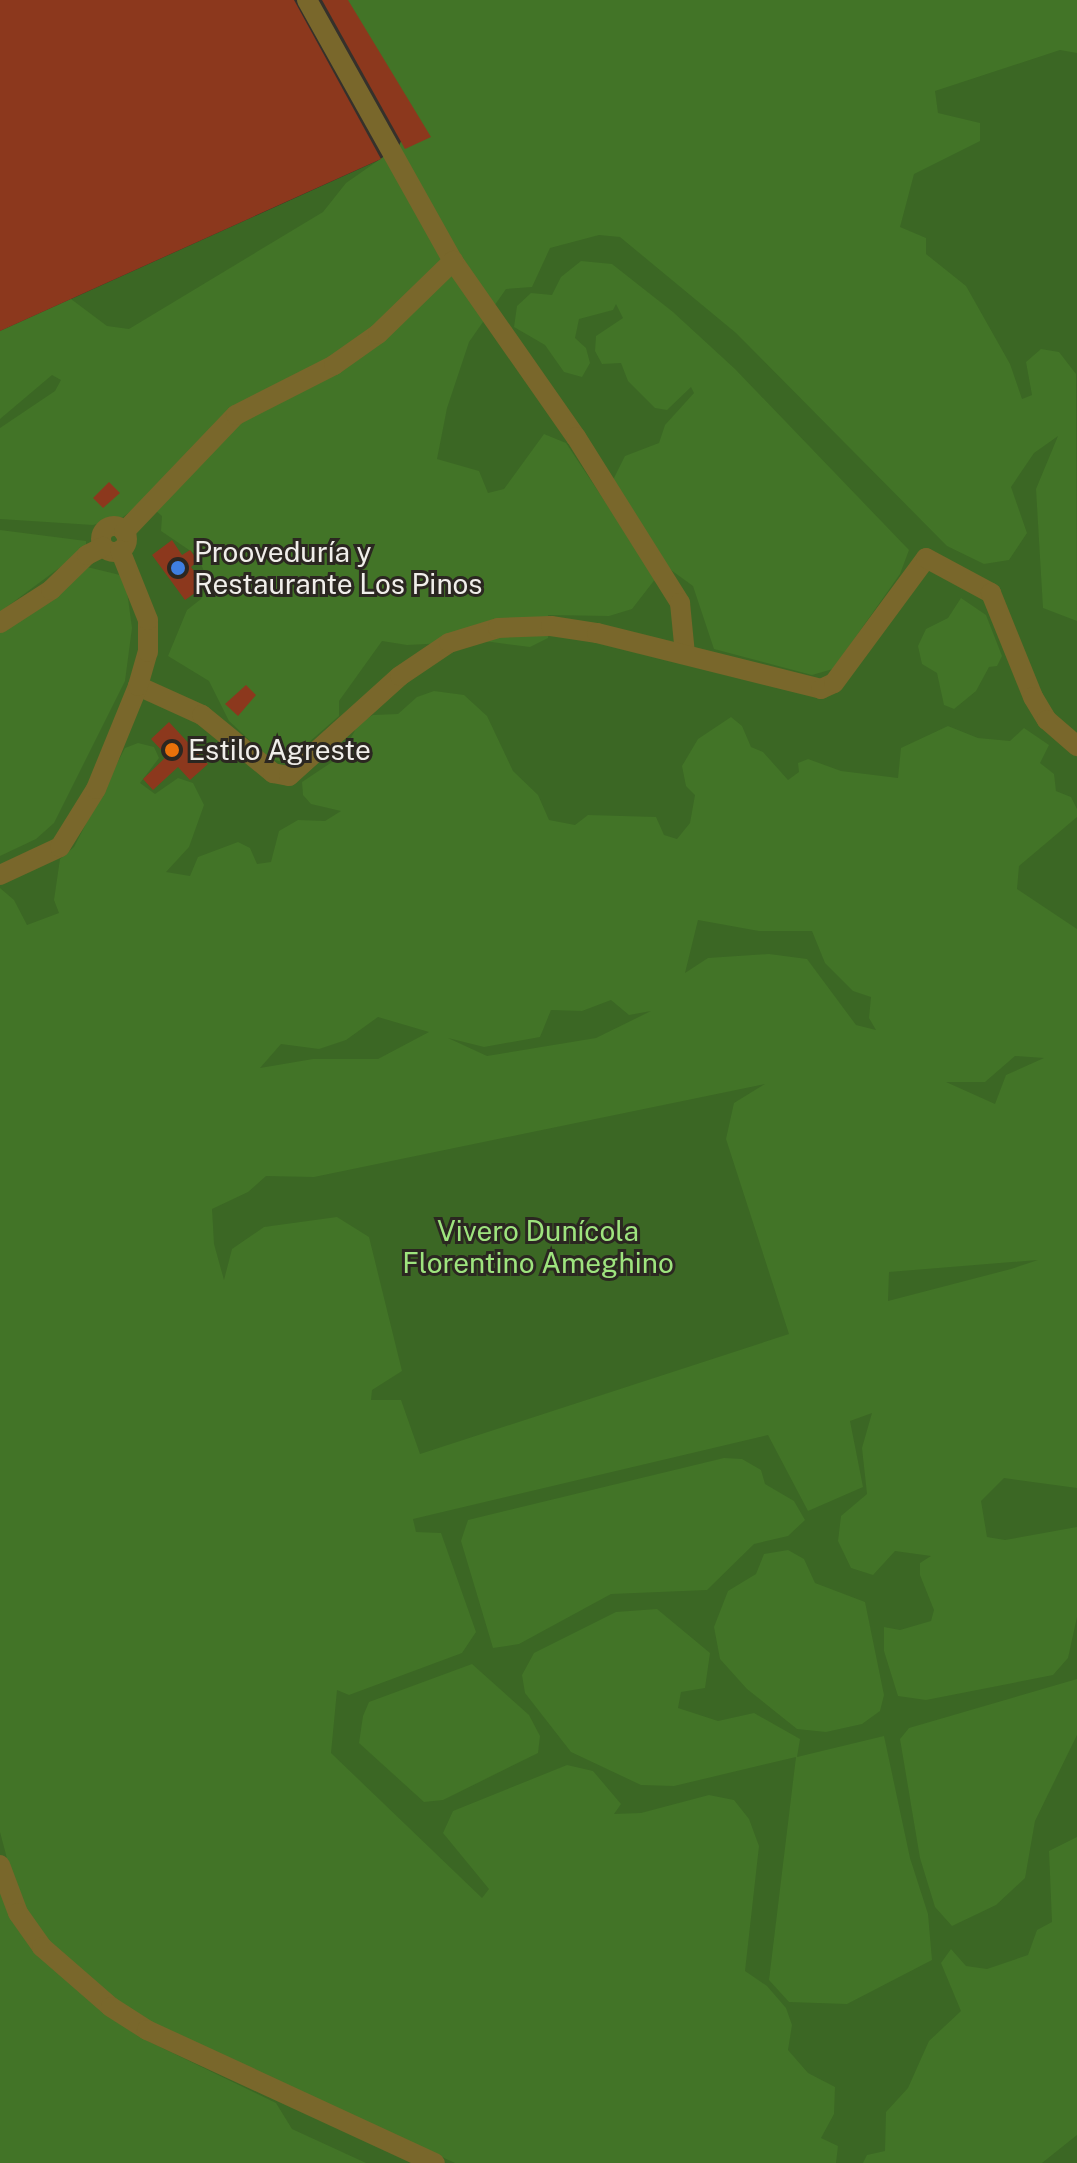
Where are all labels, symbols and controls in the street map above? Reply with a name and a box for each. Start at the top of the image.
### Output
place label: Prooveduría y Restaurante Los Pinos [194,535,483,601]
marker: Prooveduría y Restaurante Los Pinos [169,559,187,577]
place label: Estilo Agreste [188,733,371,767]
marker: Estilo Agreste [163,741,181,759]
park label: Vivero Dunícola Florentino Ameghino [402,1214,674,1280]

